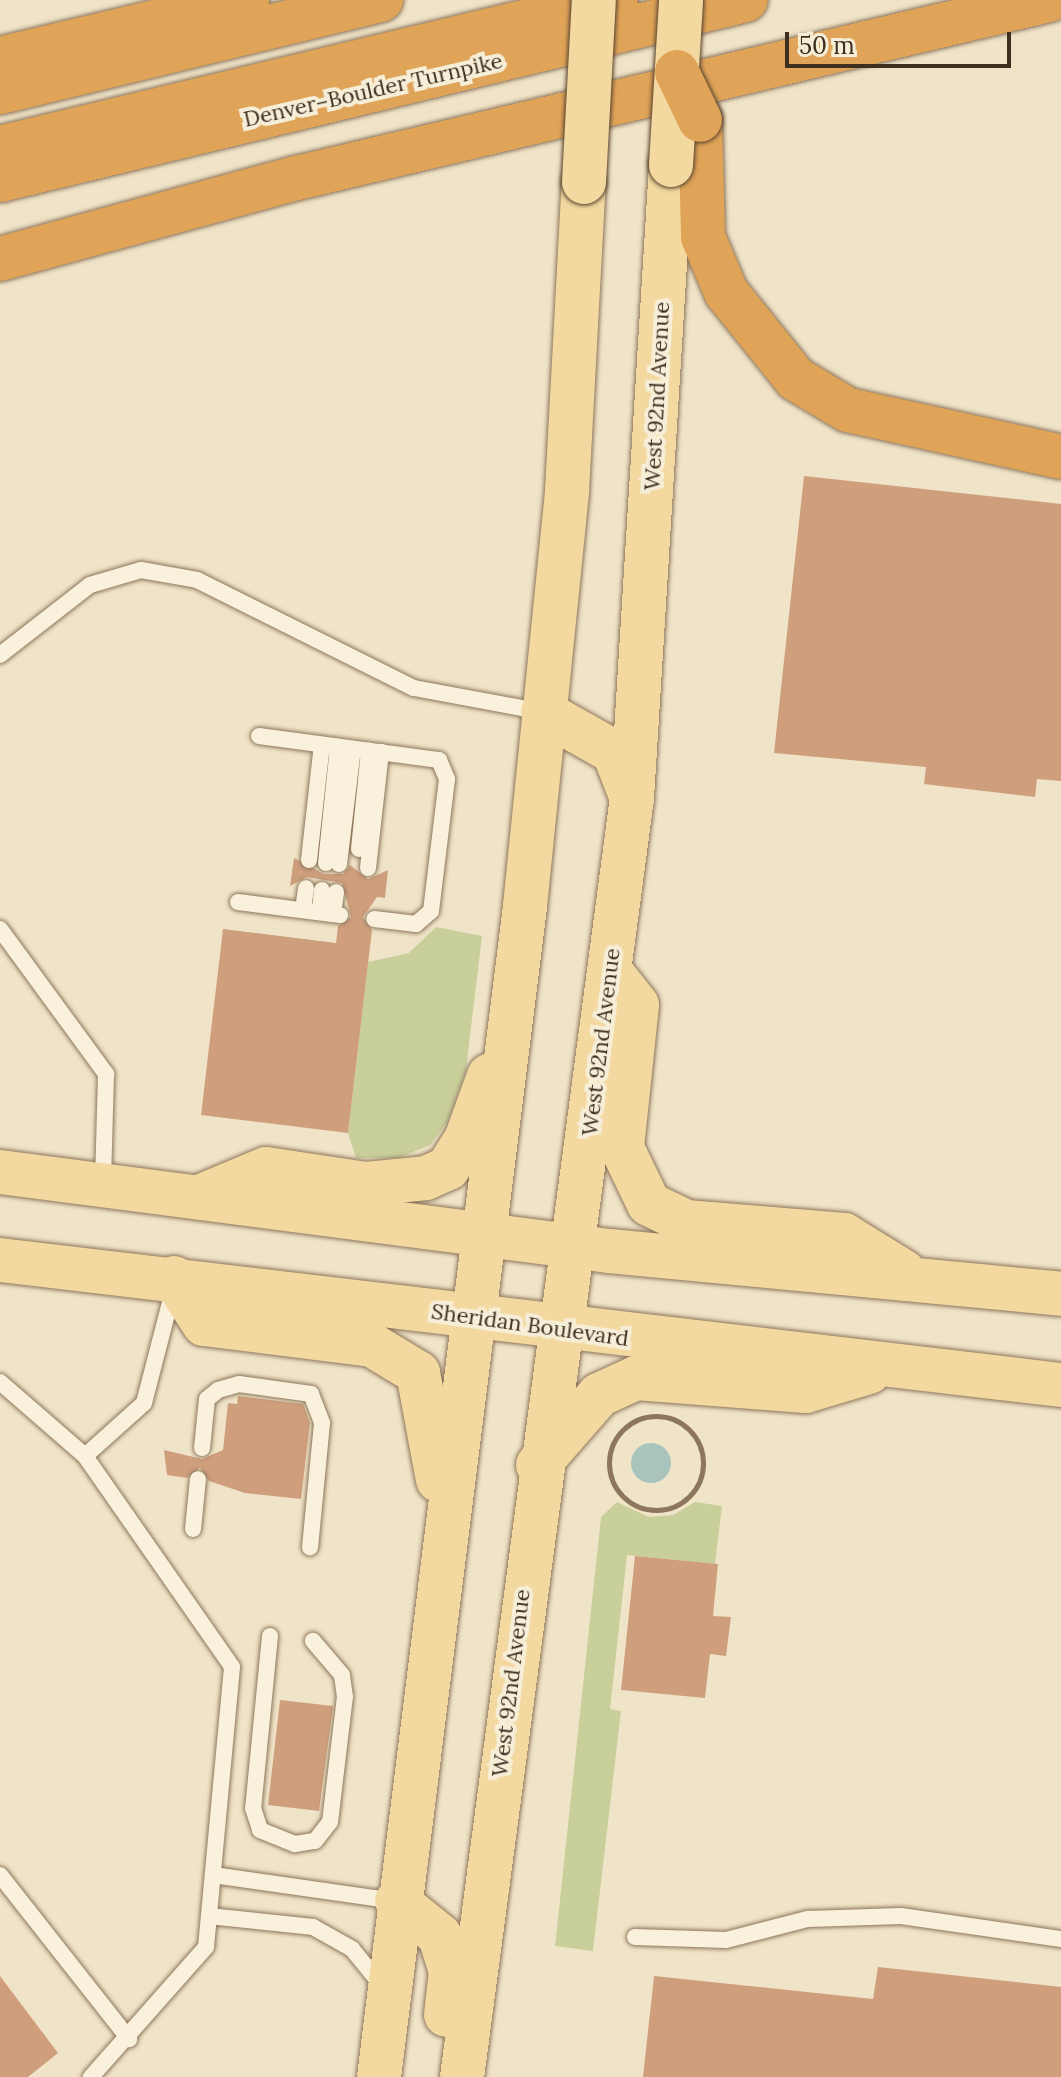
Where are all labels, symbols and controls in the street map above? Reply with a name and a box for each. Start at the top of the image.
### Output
scale bar [789,16,1015,66]
text: 50 m [799,30,855,61]
street label: Denver–Boulder Turnpike [241,47,505,133]
street label: West 92nd Avenue [639,301,675,491]
street label: West 92nd Avenue [576,947,626,1137]
street label: Sheridan Boulevard [430,1298,630,1352]
street label: West 92nd Avenue [486,1588,536,1778]

